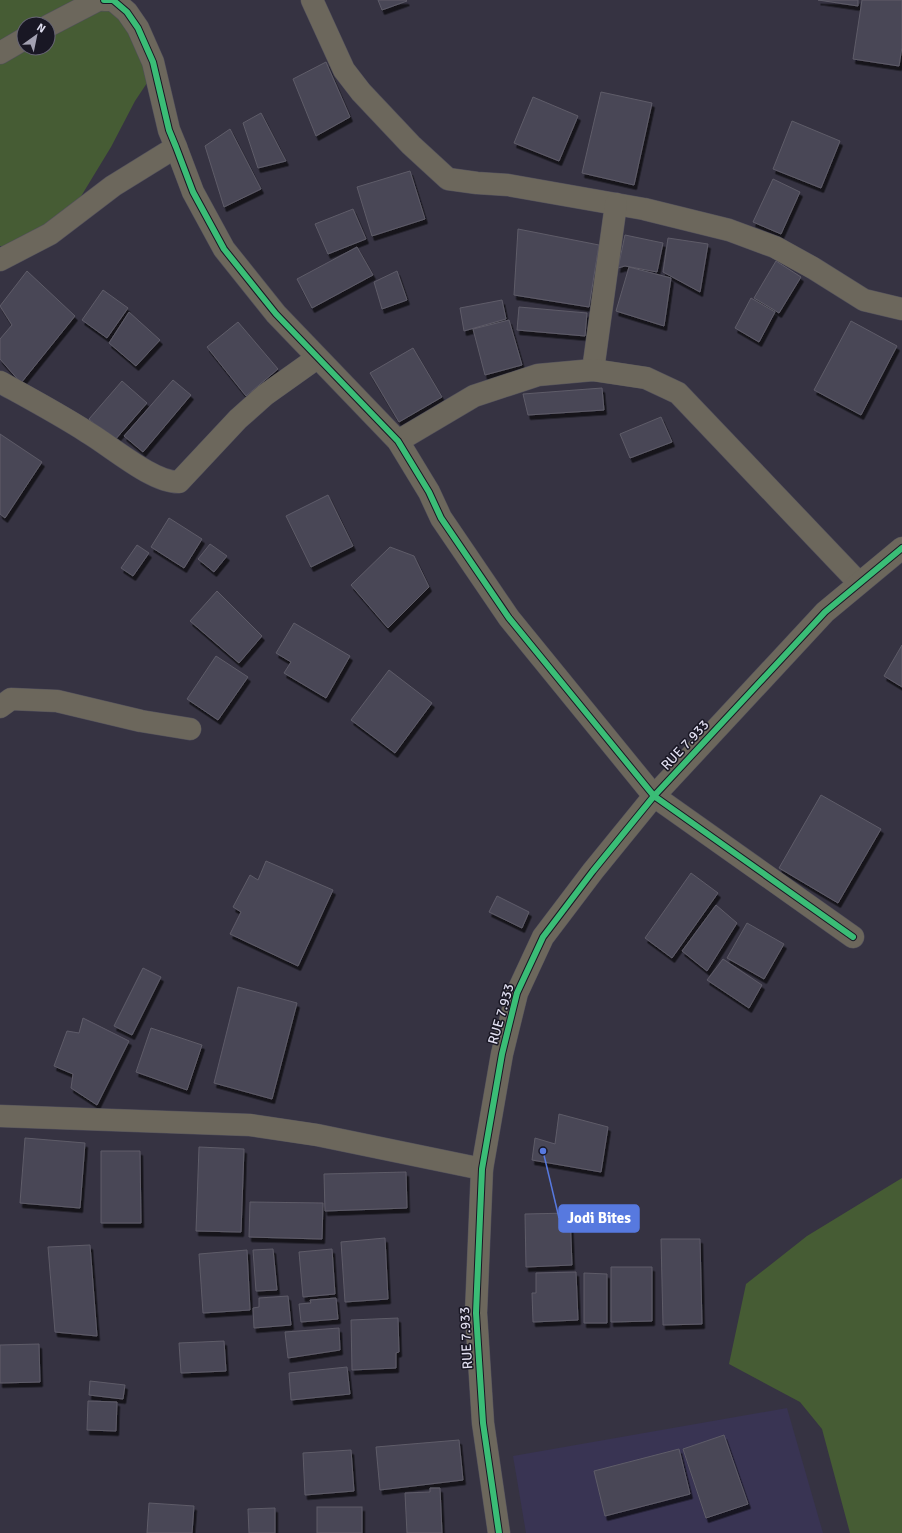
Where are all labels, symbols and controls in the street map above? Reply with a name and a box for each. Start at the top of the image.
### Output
north arrow [16,16,56,56]
text: N [34,20,48,36]
street label: RUE 7.933 [657,716,713,774]
street label: RUE 7.933 [484,982,518,1046]
callout: Jodi Bites [559,1205,639,1232]
text: Jodi Bites [567,1209,631,1227]
street label: RUE 7.933 [456,1306,476,1370]

